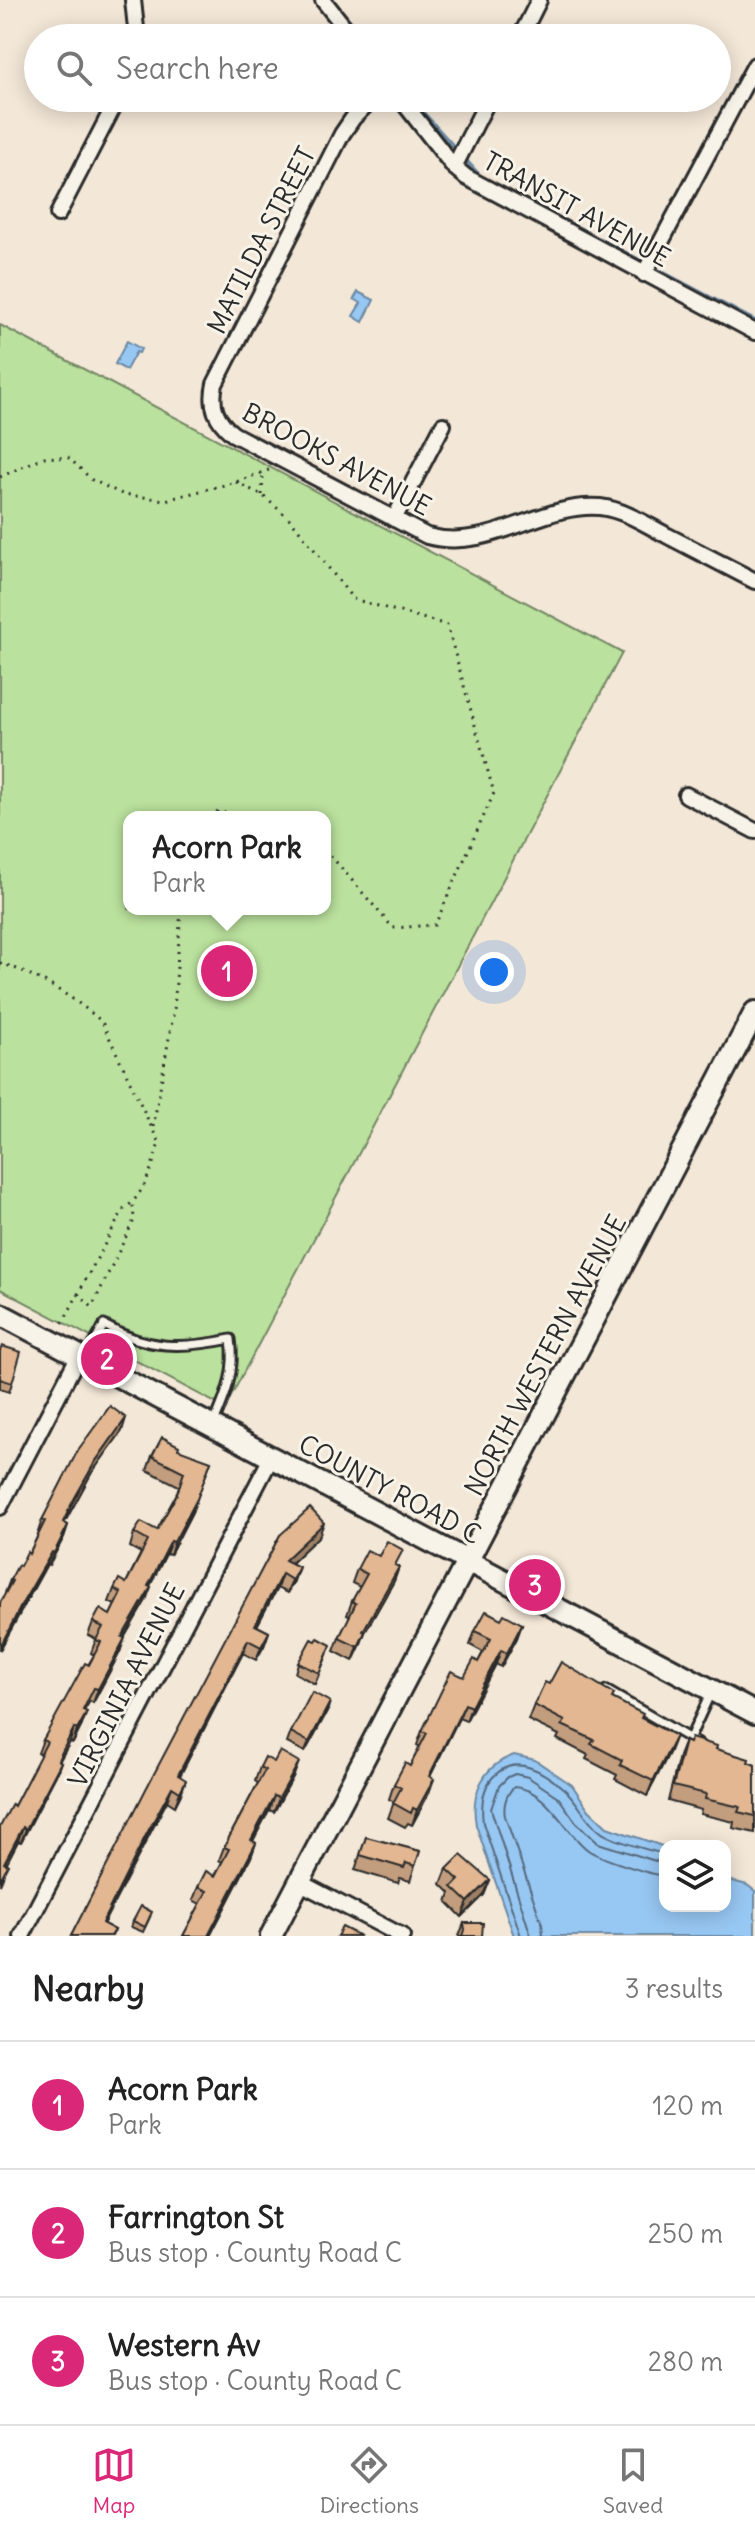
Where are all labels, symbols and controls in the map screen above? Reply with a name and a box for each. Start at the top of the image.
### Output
search box [24,24,731,112]
icon: search [52,46,96,90]
text: Search here [116,49,279,87]
street label: MATILDA STREET [200,141,322,339]
street label: TRANSIT AVENUE [478,144,676,274]
street label: BROOKS AVENUE [237,395,437,523]
popup [123,811,331,915]
text: Acorn Park [152,828,302,866]
text: Park [152,866,206,899]
pin: 1 [201,941,253,1001]
your location [474,952,514,992]
street label: NORTH WESTERN AVENUE [457,1209,633,1501]
pin: 2 [81,1329,133,1389]
street label: COUNTY ROAD C [293,1427,487,1551]
pin: 3 [509,1555,561,1615]
street label: VIRGINIA AVENUE [60,1577,192,1793]
map controls [659,1840,731,1912]
button: layers [659,1840,731,1912]
text: Nearby [32,1967,145,2010]
text: 3 results [625,1972,723,2005]
text: Acorn Park [108,2070,258,2108]
text: 1 [53,2089,63,2122]
text: 120 m [652,2089,723,2122]
text: Park [108,2108,162,2141]
text: Farrington St [108,2198,284,2236]
text: 2 [51,2217,65,2250]
text: 250 m [648,2217,723,2250]
text: Bus stop · County Road C [108,2236,402,2269]
text: Western Av [108,2326,260,2364]
text: 3 [51,2345,65,2378]
text: 280 m [648,2345,723,2378]
text: Bus stop · County Road C [108,2364,402,2397]
tab: Map [92,2443,136,2519]
tab: Directions [320,2443,419,2519]
tab: Saved [603,2443,663,2519]

